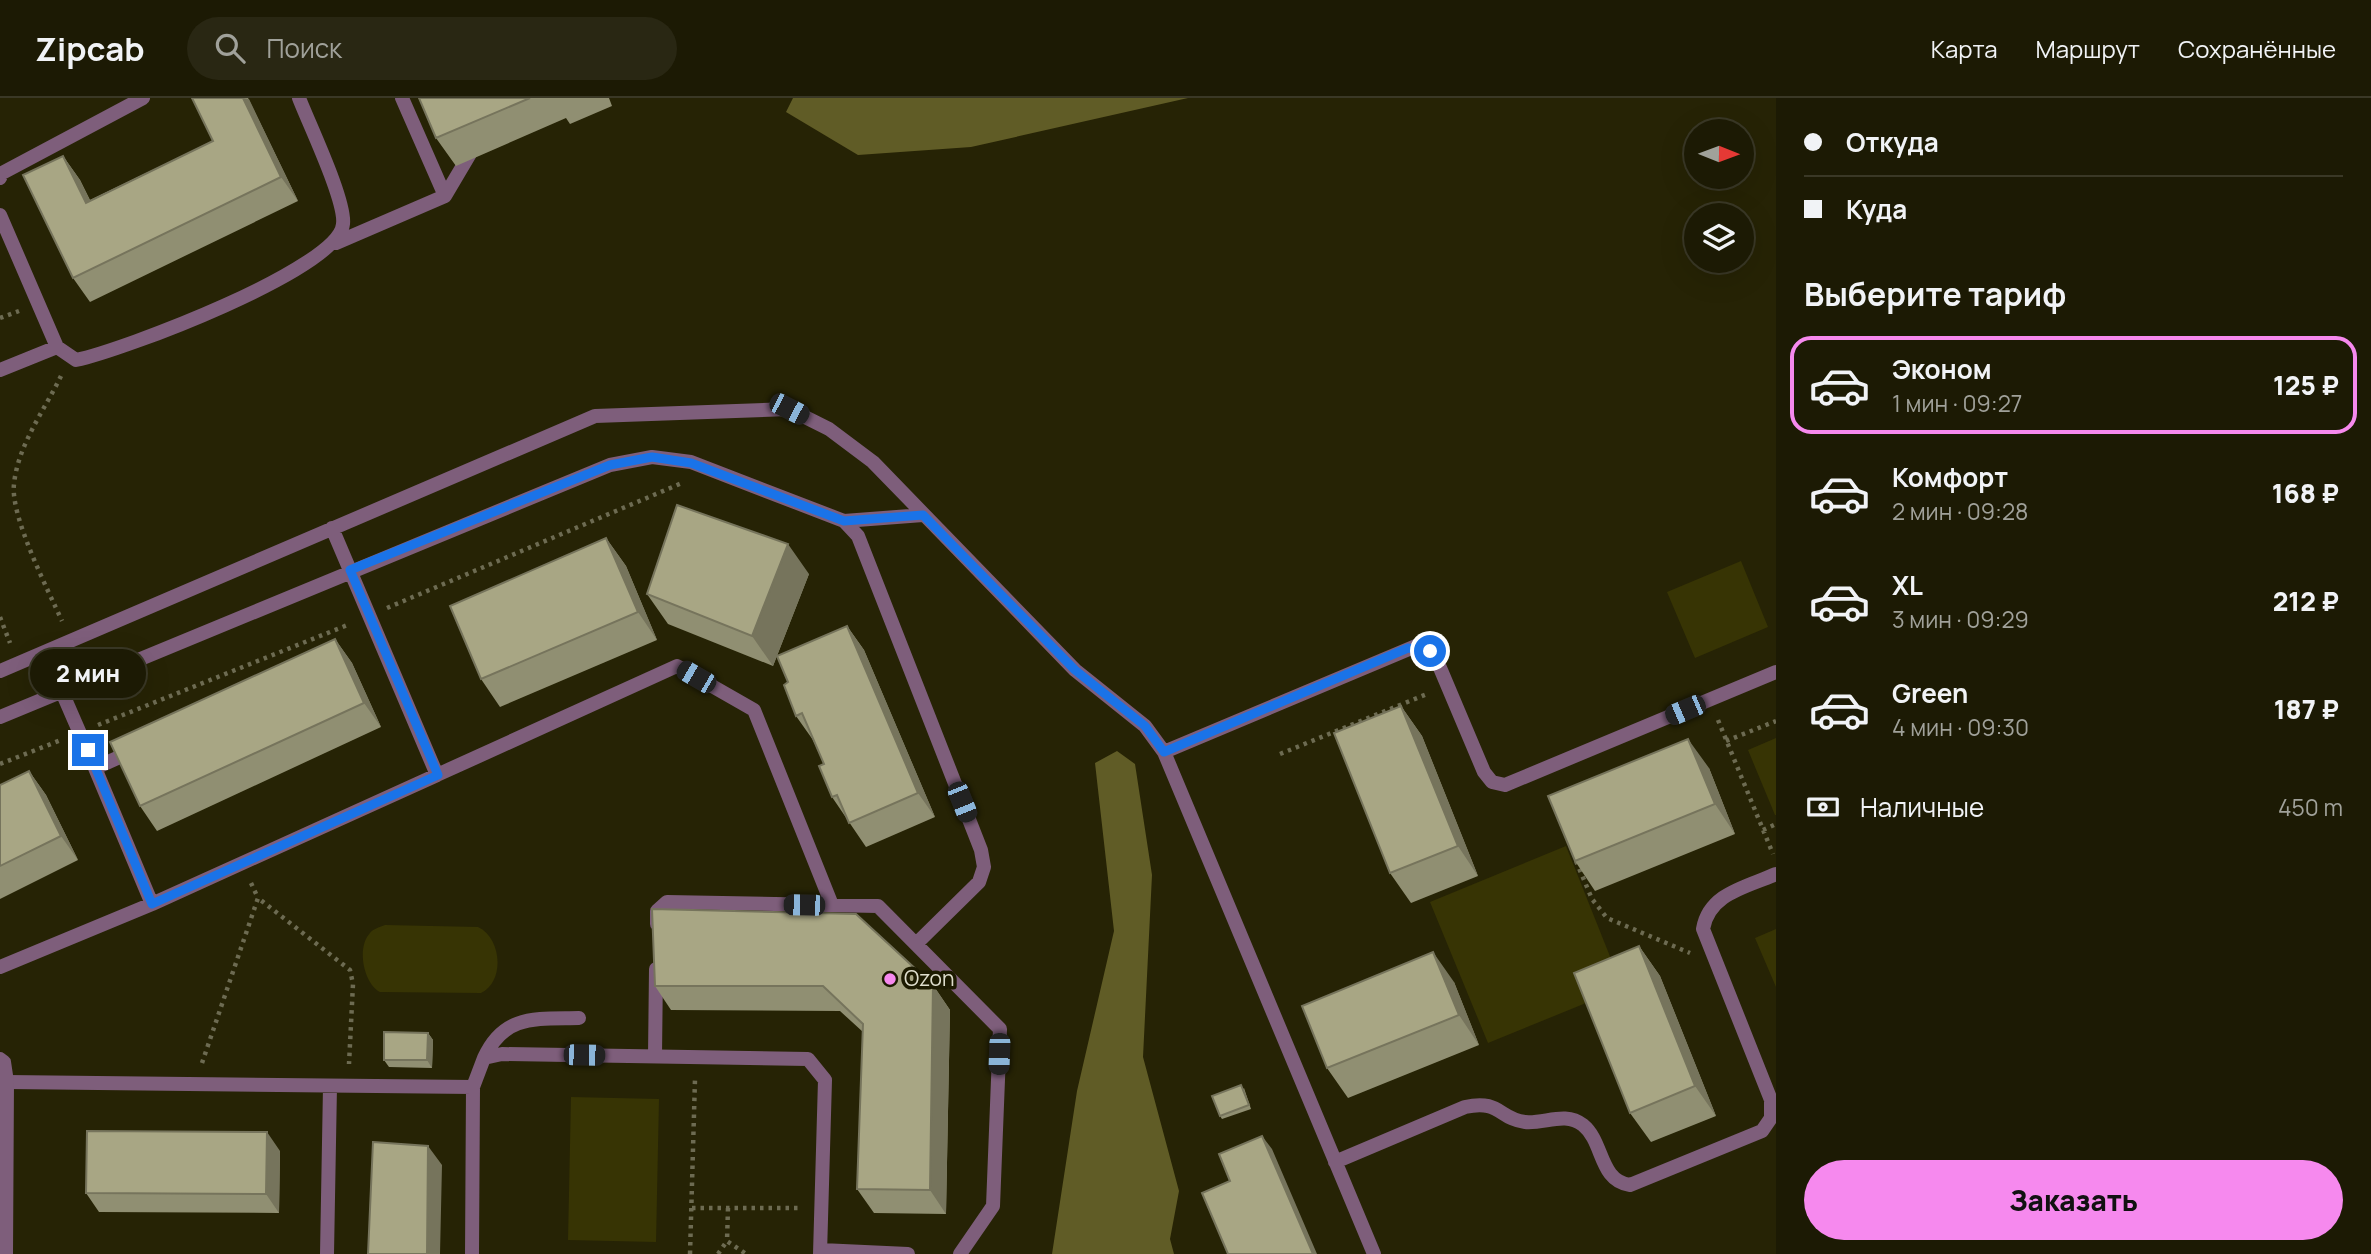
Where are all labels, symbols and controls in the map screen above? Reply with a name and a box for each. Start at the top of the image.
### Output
search box [187,17,677,80]
text: Zipcab [35,26,145,71]
icon: search [211,29,249,67]
text: Поиск [267,30,342,66]
text: Карта [1931,32,1998,65]
text: Маршрут [2036,32,2140,65]
text: Сохранённые [2178,32,2336,65]
north arrow [1684,119,1754,189]
map controls [1684,119,1754,273]
text: Откуда [1846,124,1939,160]
text: Куда [1846,191,1907,227]
button: layers [1684,203,1754,273]
text: Выберите тариф [1804,272,2066,316]
text: Эконом [1892,351,1992,387]
icon: car [1808,354,1871,417]
text: 125 ₽ [2273,367,2339,403]
text: 1 мин · 09:27 [1892,387,2022,419]
car [766,390,813,428]
text: Комфорт [1892,459,2008,495]
icon: car [1808,462,1871,525]
text: 168 ₽ [2272,475,2339,511]
text: 2 мин · 09:28 [1892,495,2028,527]
text: XL [1892,567,1923,603]
icon: car [1808,570,1871,633]
text: 212 ₽ [2273,583,2339,619]
text: 3 мин · 09:29 [1892,603,2029,635]
route start [1414,635,1446,667]
callout: 2 мин [30,648,146,698]
text: 2 мин [56,657,120,689]
car [673,657,720,697]
text: Green [1892,675,1968,711]
icon: car [1808,678,1871,741]
text: 187 ₽ [2274,691,2339,727]
car [1662,692,1709,728]
text: 4 мин · 09:30 [1892,711,2029,743]
route end [72,734,104,766]
car [945,779,980,825]
icon: cash [1804,788,1842,826]
text: Наличные [1860,789,1984,825]
text: 450 m [2278,791,2343,823]
car [783,894,826,916]
place label: Ozon [904,964,954,992]
marker: Ozon [882,971,898,987]
car [988,1033,1011,1075]
car [563,1044,606,1066]
button: Заказать [1804,1160,2343,1240]

